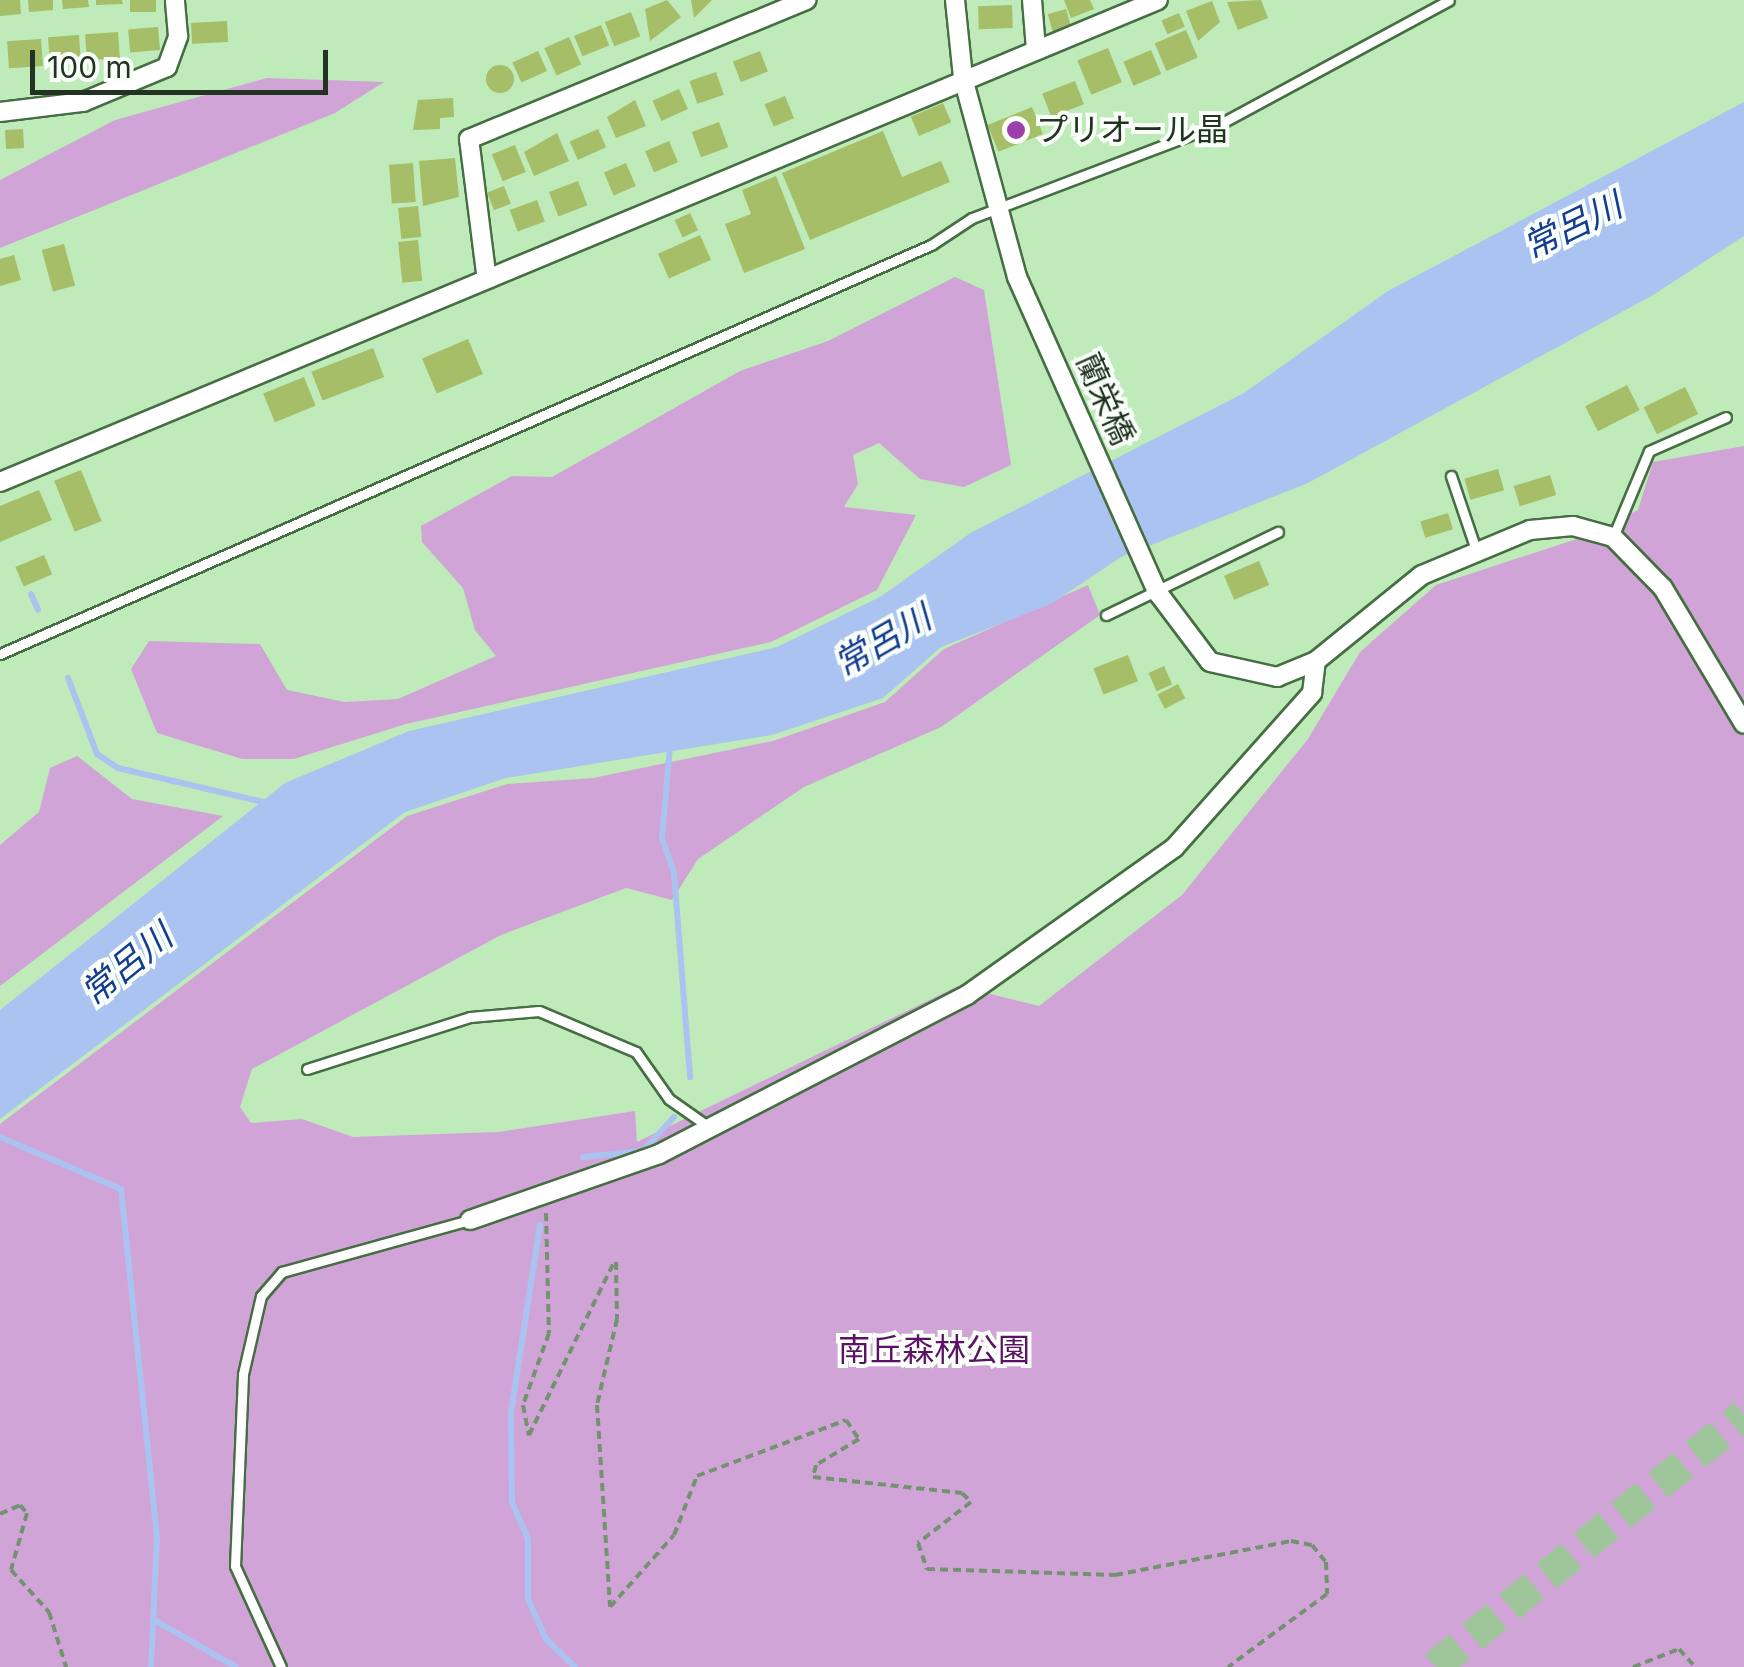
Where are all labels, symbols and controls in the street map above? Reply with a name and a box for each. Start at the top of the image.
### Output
scale bar [35,30,332,92]
text: 100 m [47,49,132,85]
place label: プリオール晶 [1036,111,1228,149]
marker: プリオール晶 [1005,119,1027,141]
water label: 常呂川 [1516,183,1628,267]
street label: 蘭栄橋 [1068,347,1142,451]
water label: 常呂川 [826,596,938,684]
water label: 常呂川 [72,915,180,1013]
park label: 南丘森林公園 [838,1331,1030,1369]

